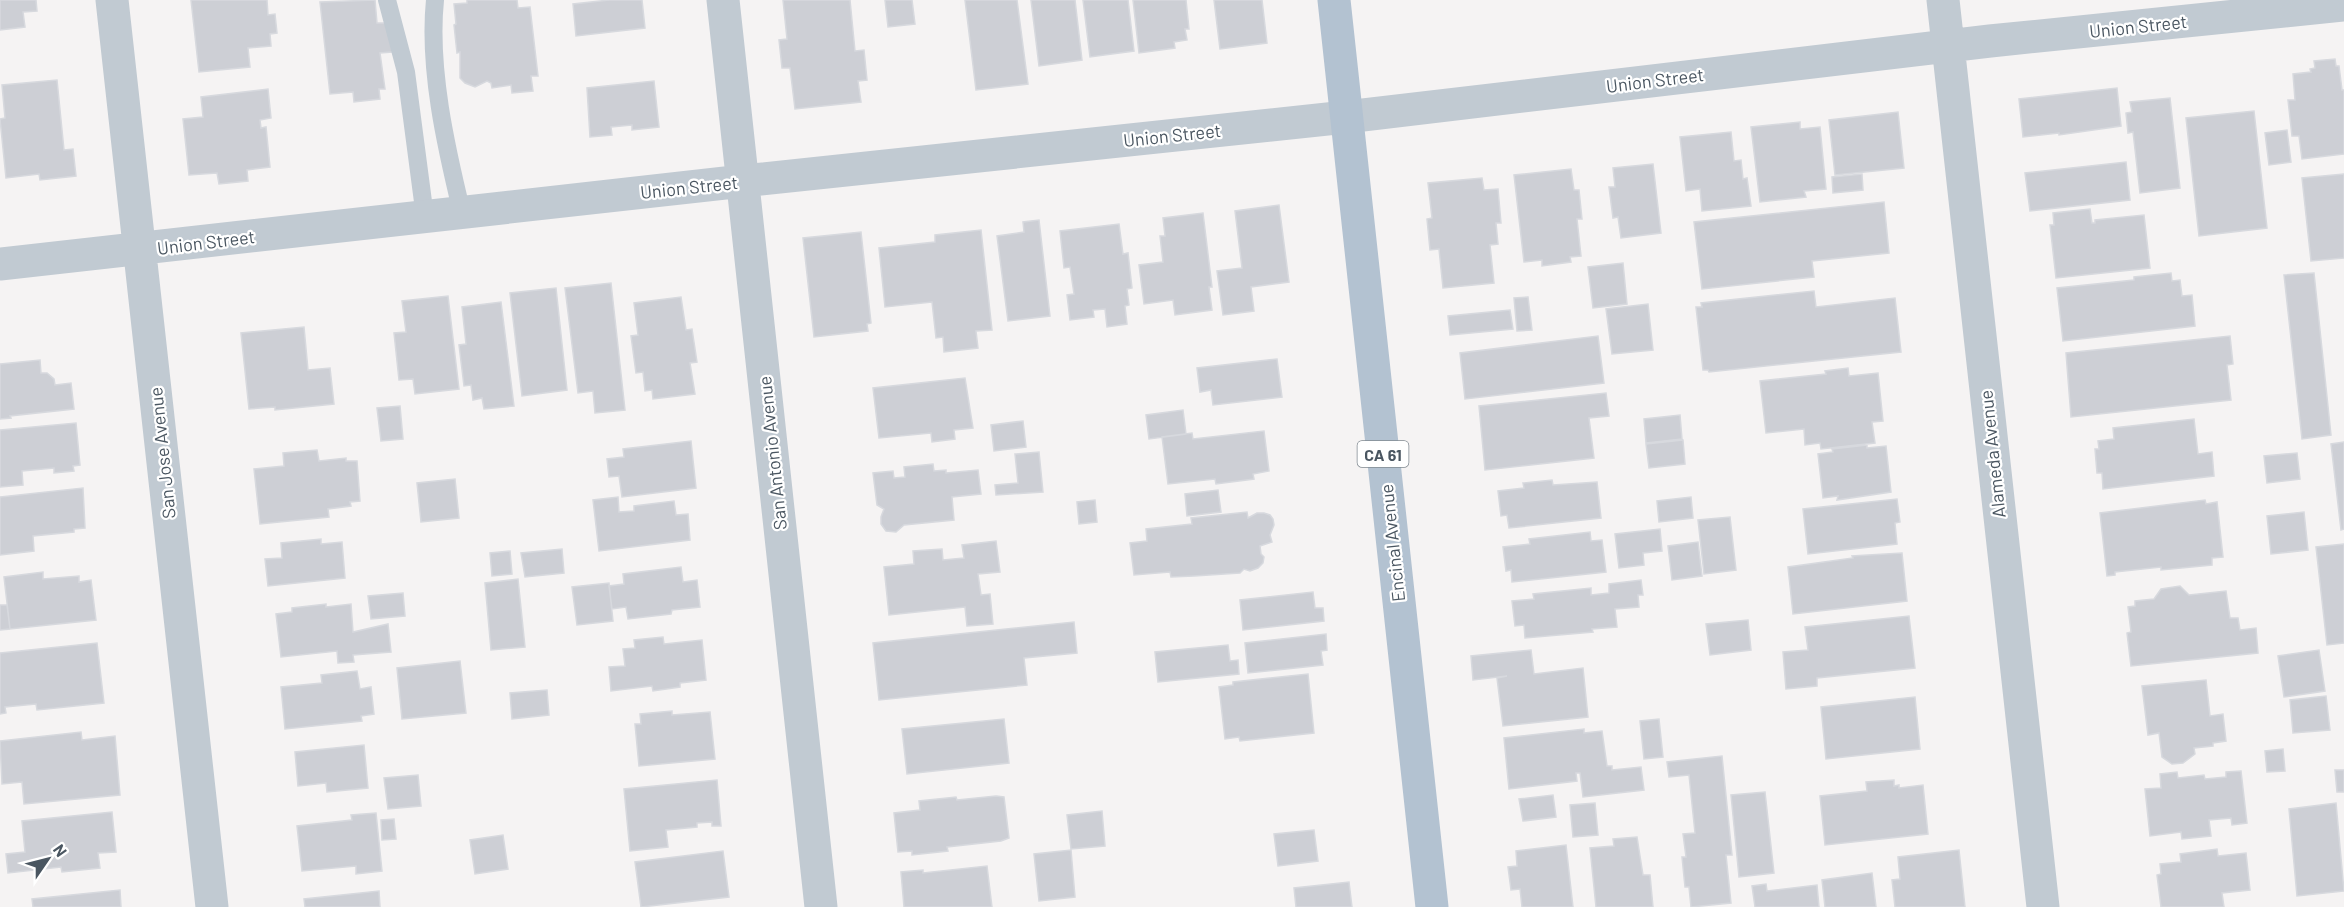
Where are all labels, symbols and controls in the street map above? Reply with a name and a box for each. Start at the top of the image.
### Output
street label: Union Street [2088,10,2188,42]
street label: Union Street [1605,63,1705,97]
street label: Union Street [1122,119,1222,151]
street label: Union Street [639,171,739,203]
street label: Union Street [156,225,256,259]
street label: San Antonio Avenue [753,375,791,531]
street label: San Jose Avenue [144,386,180,520]
street label: Alameda Avenue [1974,389,2010,519]
road number: CA 61 [1358,441,1408,467]
street label: Encinal Avenue [1375,483,1409,603]
north arrow [18,829,78,889]
text: N [50,840,72,860]

